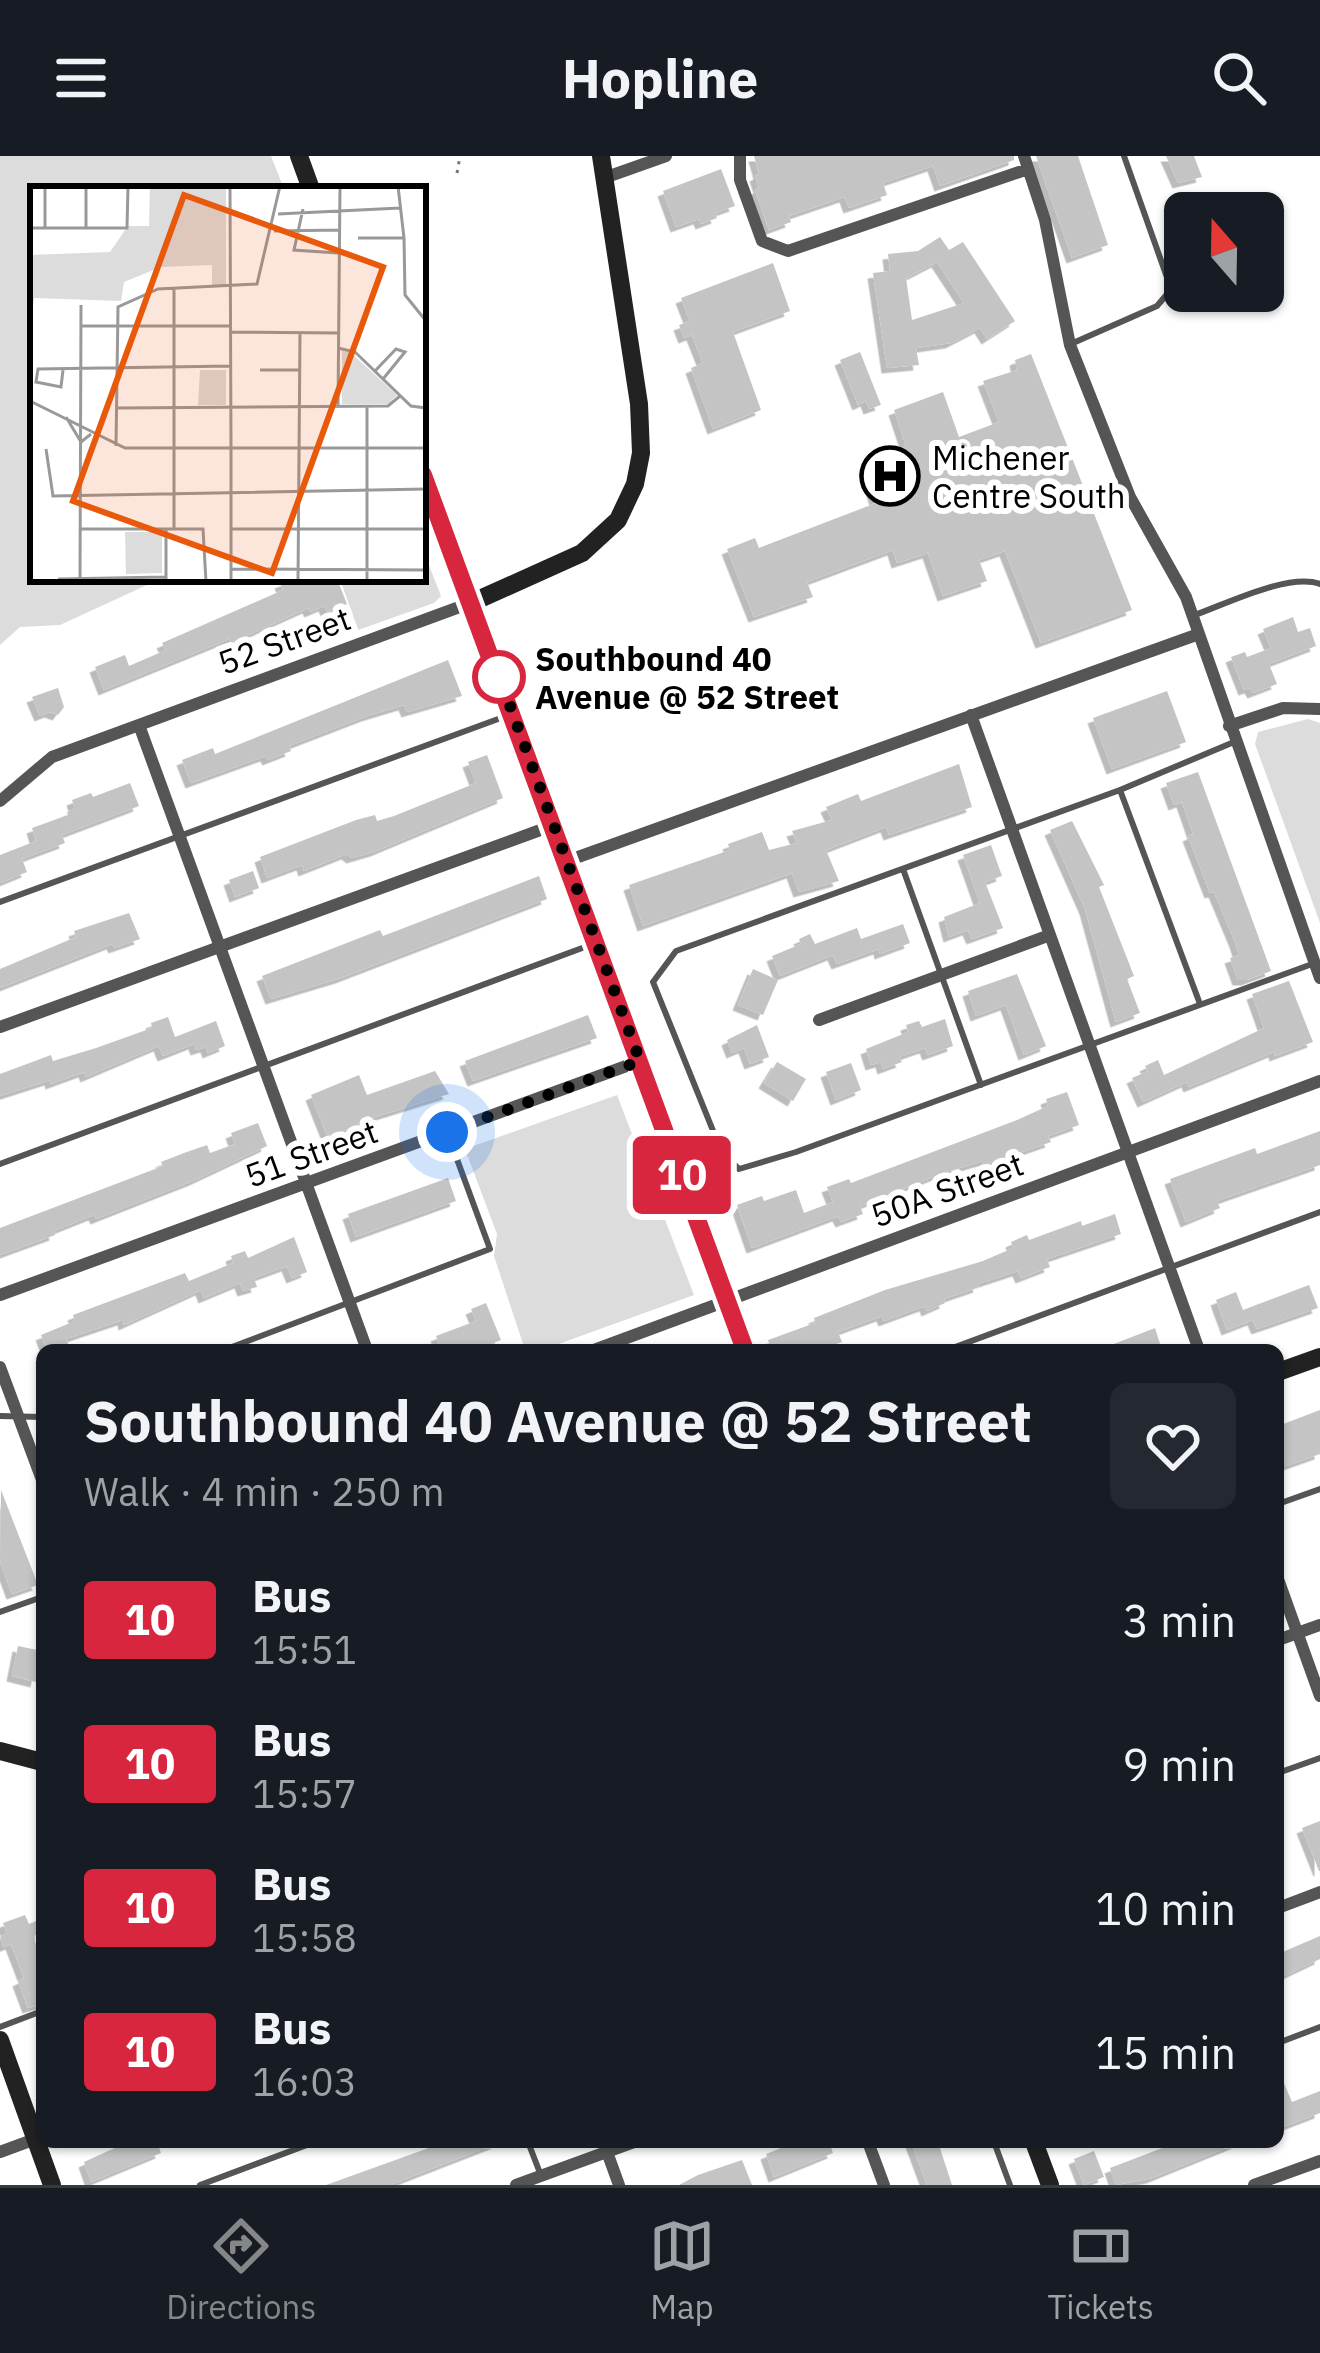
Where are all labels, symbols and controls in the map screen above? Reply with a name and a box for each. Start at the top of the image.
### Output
text: Hopline [562,43,758,113]
icon: menu [48,45,114,111]
icon: search [1206,45,1272,111]
inset map [30,186,426,582]
north arrow [1164,192,1284,312]
map controls [1164,192,1284,312]
place label: Michener Centre South [932,436,1126,517]
hospital icon: Michener Centre South [859,445,921,507]
street label: 52 Street [212,596,356,684]
place label: Southbound 40 Avenue @ 52 Street [535,637,839,718]
marker: Southbound 40 Avenue @ 52 Street [474,652,524,702]
your location [417,1102,477,1162]
street label: 51 Street [239,1109,383,1197]
line badge: 10 [628,1136,736,1214]
street label: 50A Street [865,1142,1029,1236]
text: 10 [657,1147,707,1202]
button: heart [1110,1383,1236,1509]
text: Southbound 40 Avenue @ 52 Street [84,1384,1032,1458]
text: Walk · 4 min · 250 m [84,1466,445,1517]
text: Bus [252,1566,332,1624]
text: 3 min [1122,1591,1236,1649]
text: 10 [125,1592,175,1647]
text: 15:51 [252,1624,357,1675]
text: Bus [252,1710,332,1768]
text: 9 min [1122,1735,1236,1793]
text: 10 [125,1736,175,1791]
text: 15:57 [252,1768,357,1819]
text: Bus [252,1854,332,1912]
text: 10 min [1095,1879,1236,1937]
text: 10 [125,1880,175,1935]
text: 15:58 [252,1912,357,1963]
text: Bus [252,1998,332,2056]
text: 15 min [1095,2023,1236,2081]
text: 10 [125,2024,175,2079]
text: 16:03 [252,2056,357,2107]
tab: Directions [166,2213,316,2328]
tab: Map [649,2213,715,2328]
tab: Tickets [1047,2213,1154,2328]

